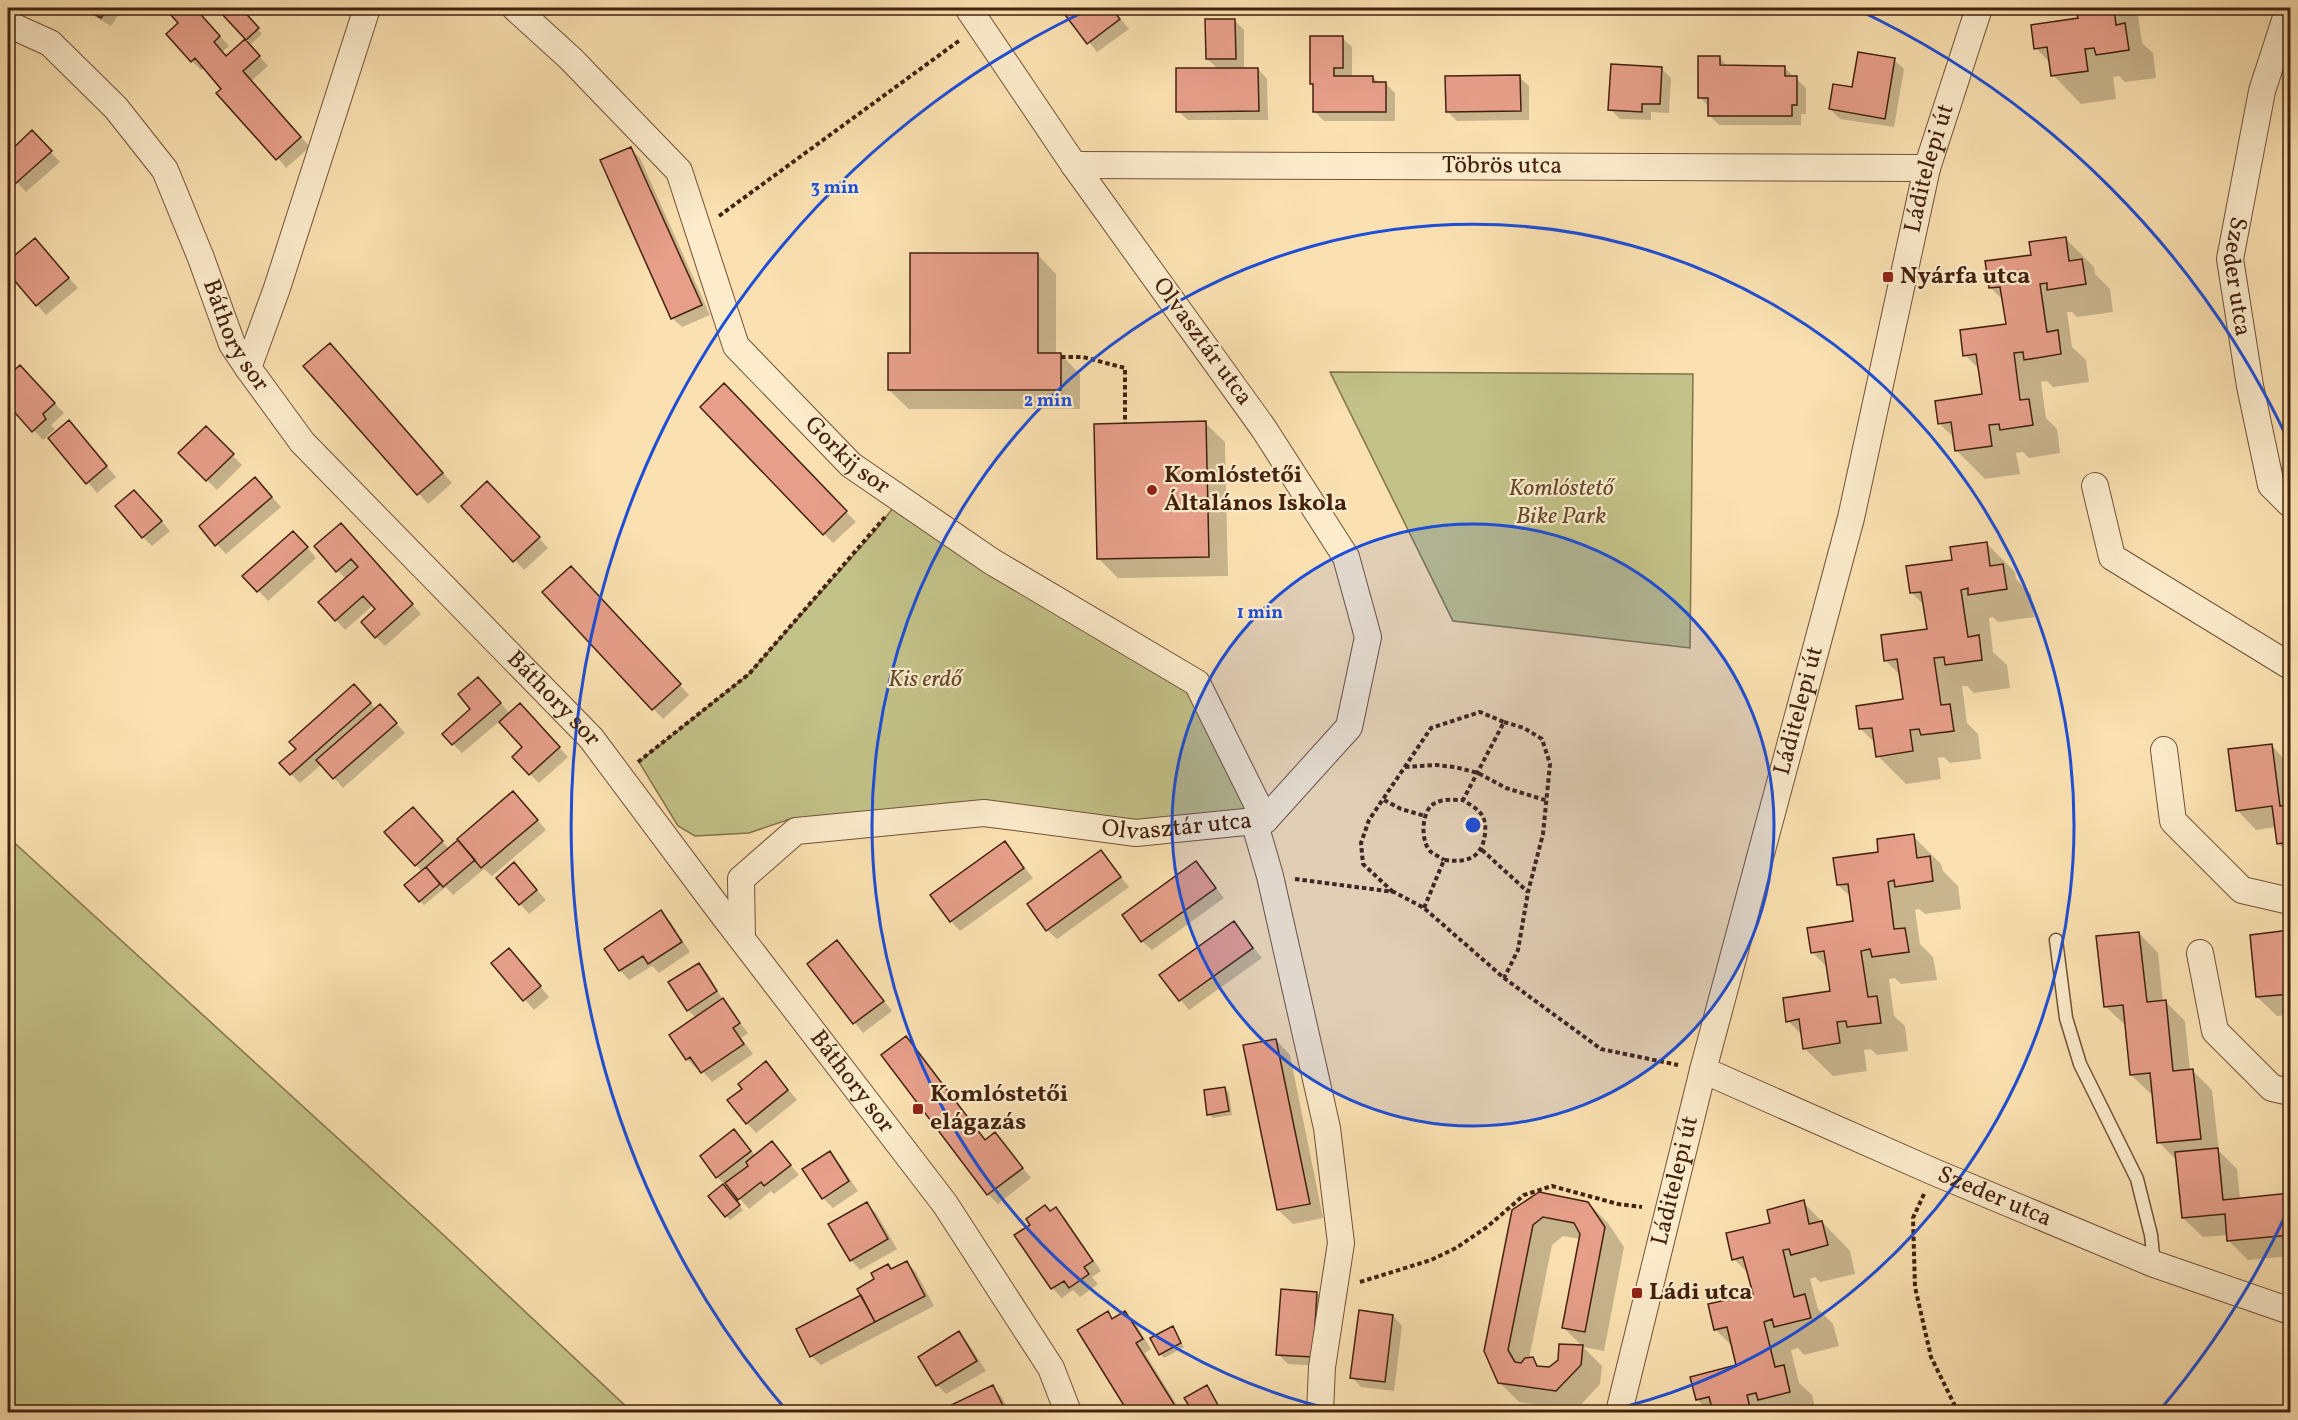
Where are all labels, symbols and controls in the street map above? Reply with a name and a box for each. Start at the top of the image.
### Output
street label: Láditelepi út [1896,100,1964,236]
street label: Töbrös utca [1442,149,1562,184]
text: 3 min [811,176,859,201]
street label: Szeder utca [2212,214,2259,339]
place label: Nyárfa utca [1900,260,2030,294]
marker: Nyárfa utca [1881,270,1895,284]
street label: Olvasztár utca [1144,271,1260,413]
street label: Báthory sor [193,275,277,399]
text: 2 min [1024,389,1072,414]
street label: Gorkij sor [796,409,897,504]
place label: Komlóstetői Általános Iskola [1164,459,1347,521]
park label: Komlóstető Bike Park [1508,472,1616,534]
marker: Komlóstetői Általános Iskola [1145,483,1159,497]
text: 1 min [1237,601,1283,626]
street label: Báthory sor [498,643,609,754]
street label: Láditelepi út [1766,643,1833,779]
park label: Kis erdő [888,663,964,697]
street label: Olvasztár utca [1099,804,1254,850]
centre of rings [1463,815,1483,835]
street label: Báthory sor [801,1023,902,1141]
place label: Komlóstetői elágazás [930,1078,1068,1140]
marker: Komlóstetői elágazás [911,1102,925,1116]
street label: Láditelepi út [1644,1113,1708,1249]
street label: Szeder utca [1932,1158,2057,1236]
place label: Ládi utca [1649,1276,1752,1310]
marker: Ládi utca [1630,1286,1644,1300]

